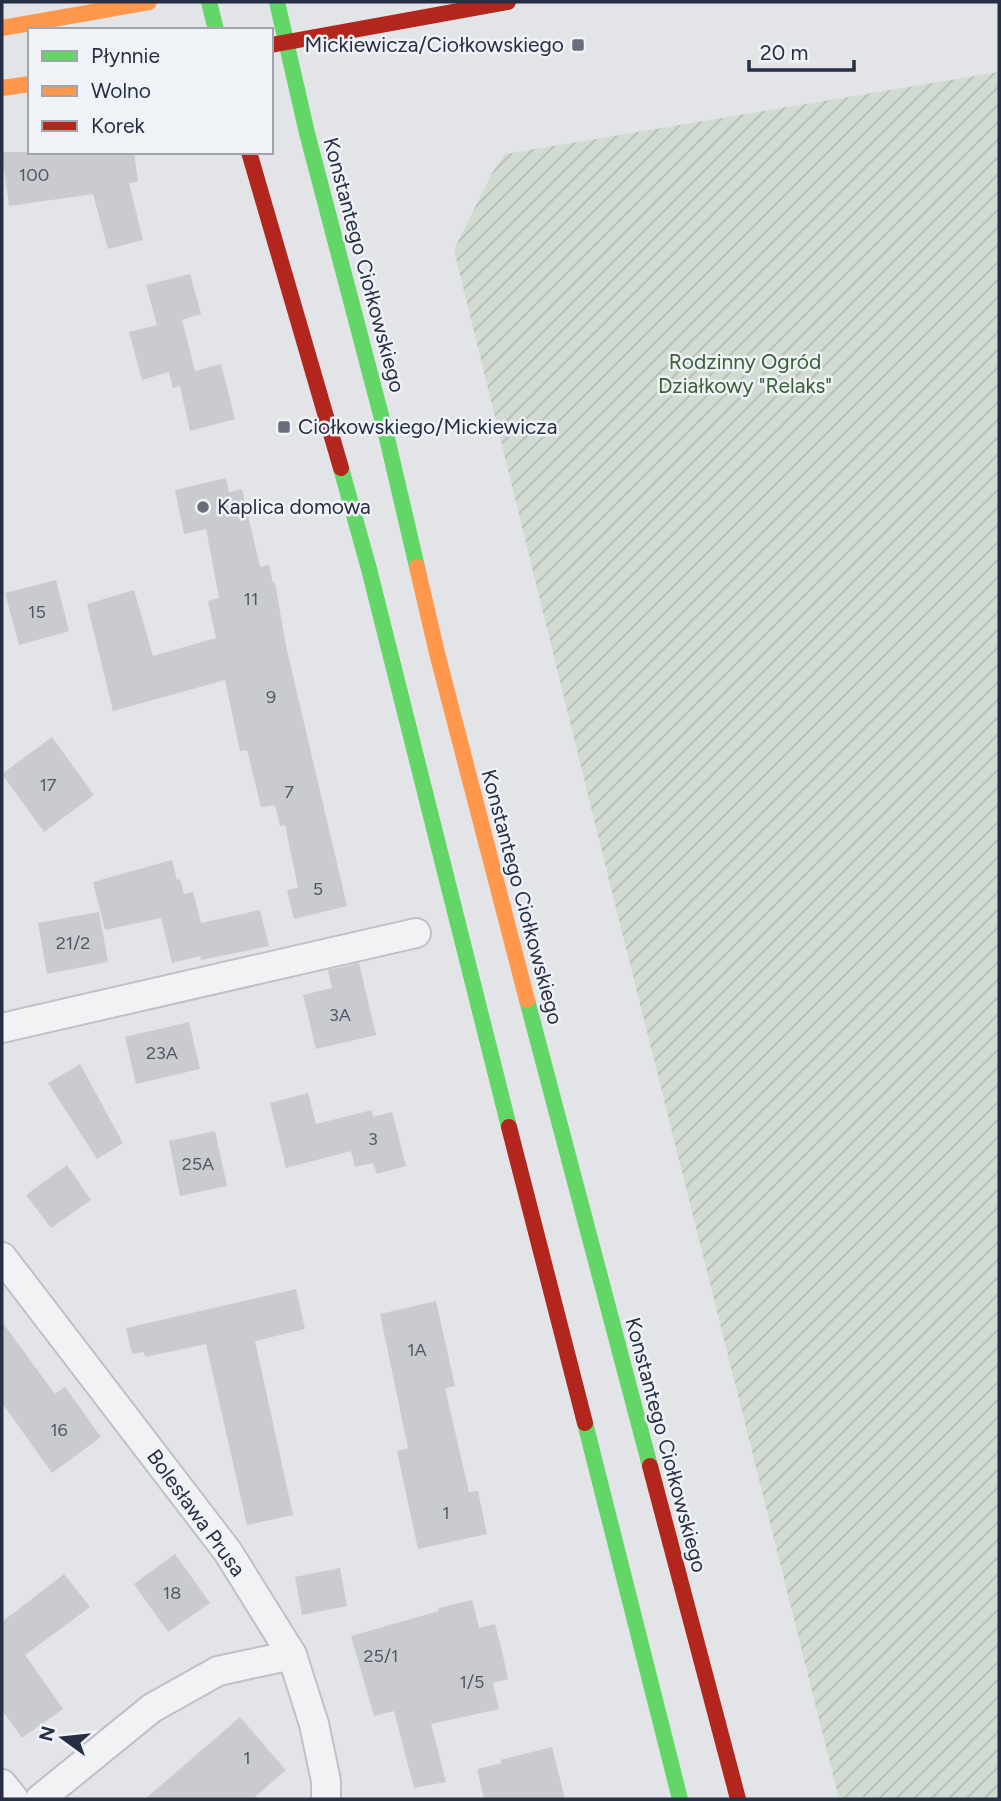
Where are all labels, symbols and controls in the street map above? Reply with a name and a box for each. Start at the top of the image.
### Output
legend [28,28,273,154]
scale bar [749,28,854,72]
place label: Mickiewicza/Ciołkowskiego [305,32,564,57]
marker: Mickiewicza/Ciołkowskiego [570,37,586,53]
text: 20 m [760,40,808,65]
text: Płynnie [91,43,160,68]
text: Wolno [91,78,151,103]
text: Korek [91,113,145,138]
street label: Konstantego Ciołkowskiego [318,135,411,395]
house number: 100 [19,164,49,186]
park label: Rodzinny Ogród Działkowy "Relaks" [658,349,832,398]
place label: Ciołkowskiego/Mickiewicza [298,414,557,439]
marker: Ciołkowskiego/Mickiewicza [276,419,292,435]
place label: Kaplica domowa [217,494,371,519]
marker: Kaplica domowa [195,499,211,515]
house number: 11 [244,588,258,610]
house number: 15 [28,601,46,623]
house number: 9 [266,686,276,708]
street label: Konstantego Ciołkowskiego [476,767,569,1027]
house number: 17 [39,774,57,796]
house number: 7 [284,781,294,803]
house number: 5 [313,878,323,900]
house number: 21/2 [56,932,90,954]
house number: 3A [329,1004,351,1026]
house number: 23A [146,1042,178,1064]
house number: 3 [368,1128,378,1150]
house number: 25A [182,1153,214,1175]
street label: Konstantego Ciołkowskiego [620,1315,713,1575]
house number: 1A [407,1339,427,1361]
house number: 16 [50,1419,68,1441]
street label: Bolesława Prusa [142,1444,251,1581]
house number: 1 [442,1502,450,1524]
house number: 18 [163,1582,181,1604]
house number: 25/1 [364,1645,398,1667]
house number: 1/5 [460,1671,484,1693]
north arrow [28,1703,98,1773]
text: N [34,1724,60,1744]
house number: 1 [243,1747,251,1769]

